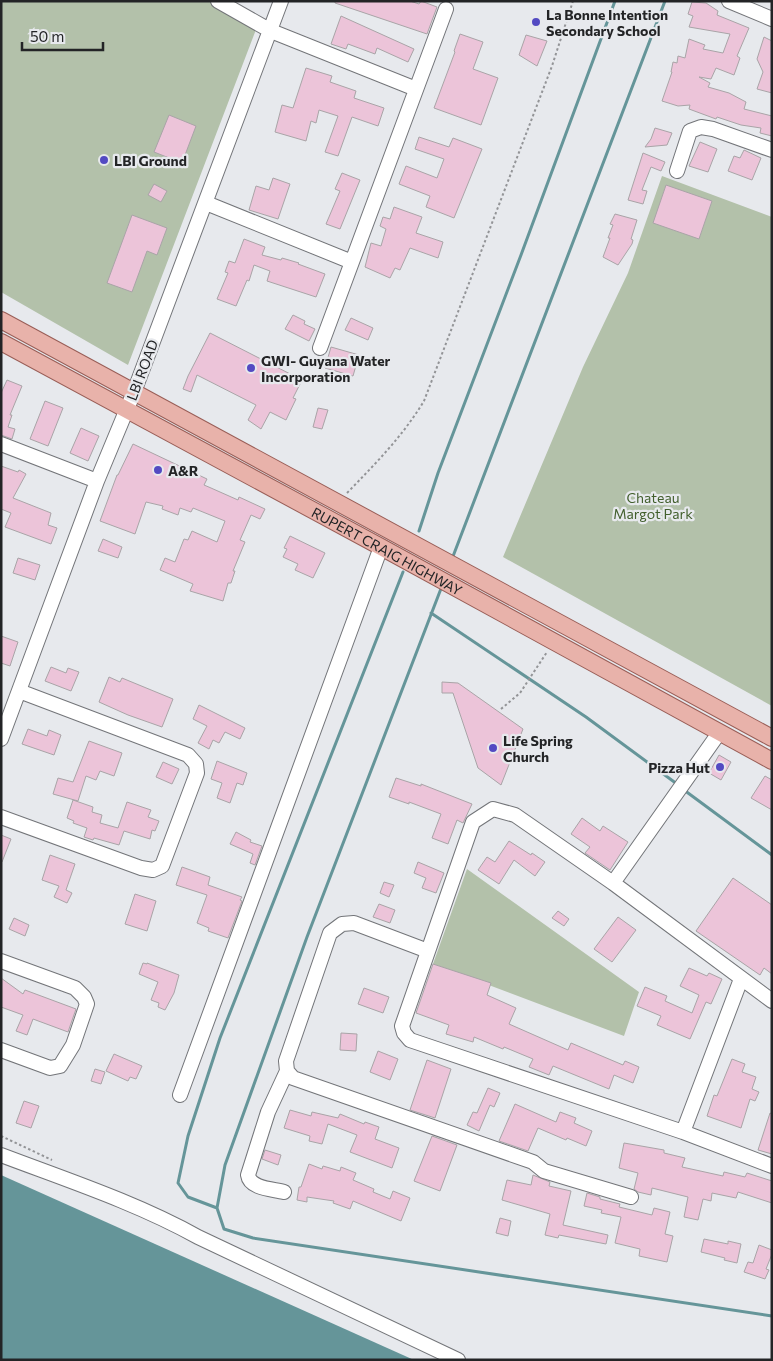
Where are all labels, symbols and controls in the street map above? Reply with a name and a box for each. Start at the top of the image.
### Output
place label: La Bonne Intention Secondary School [546,6,668,39]
marker: La Bonne Intention Secondary School [530,16,542,28]
scale bar [22,20,104,52]
text: 50 m [30,27,64,45]
place label: LBI Ground [114,152,187,169]
marker: LBI Ground [98,154,110,166]
street label: LBI ROAD [123,337,161,403]
place label: GWI- Guyana Water Incorporation [261,352,391,385]
marker: GWI- Guyana Water Incorporation [245,362,257,374]
place label: A&R [168,462,199,479]
marker: A&R [152,464,164,476]
park label: Chateau Margot Park [613,489,693,522]
street label: RUPERT CRAIG HIGHWAY [309,503,465,598]
place label: Life Spring Church [503,732,573,765]
marker: Life Spring Church [487,742,499,754]
place label: Pizza Hut [648,759,710,776]
marker: Pizza Hut [714,761,726,773]

